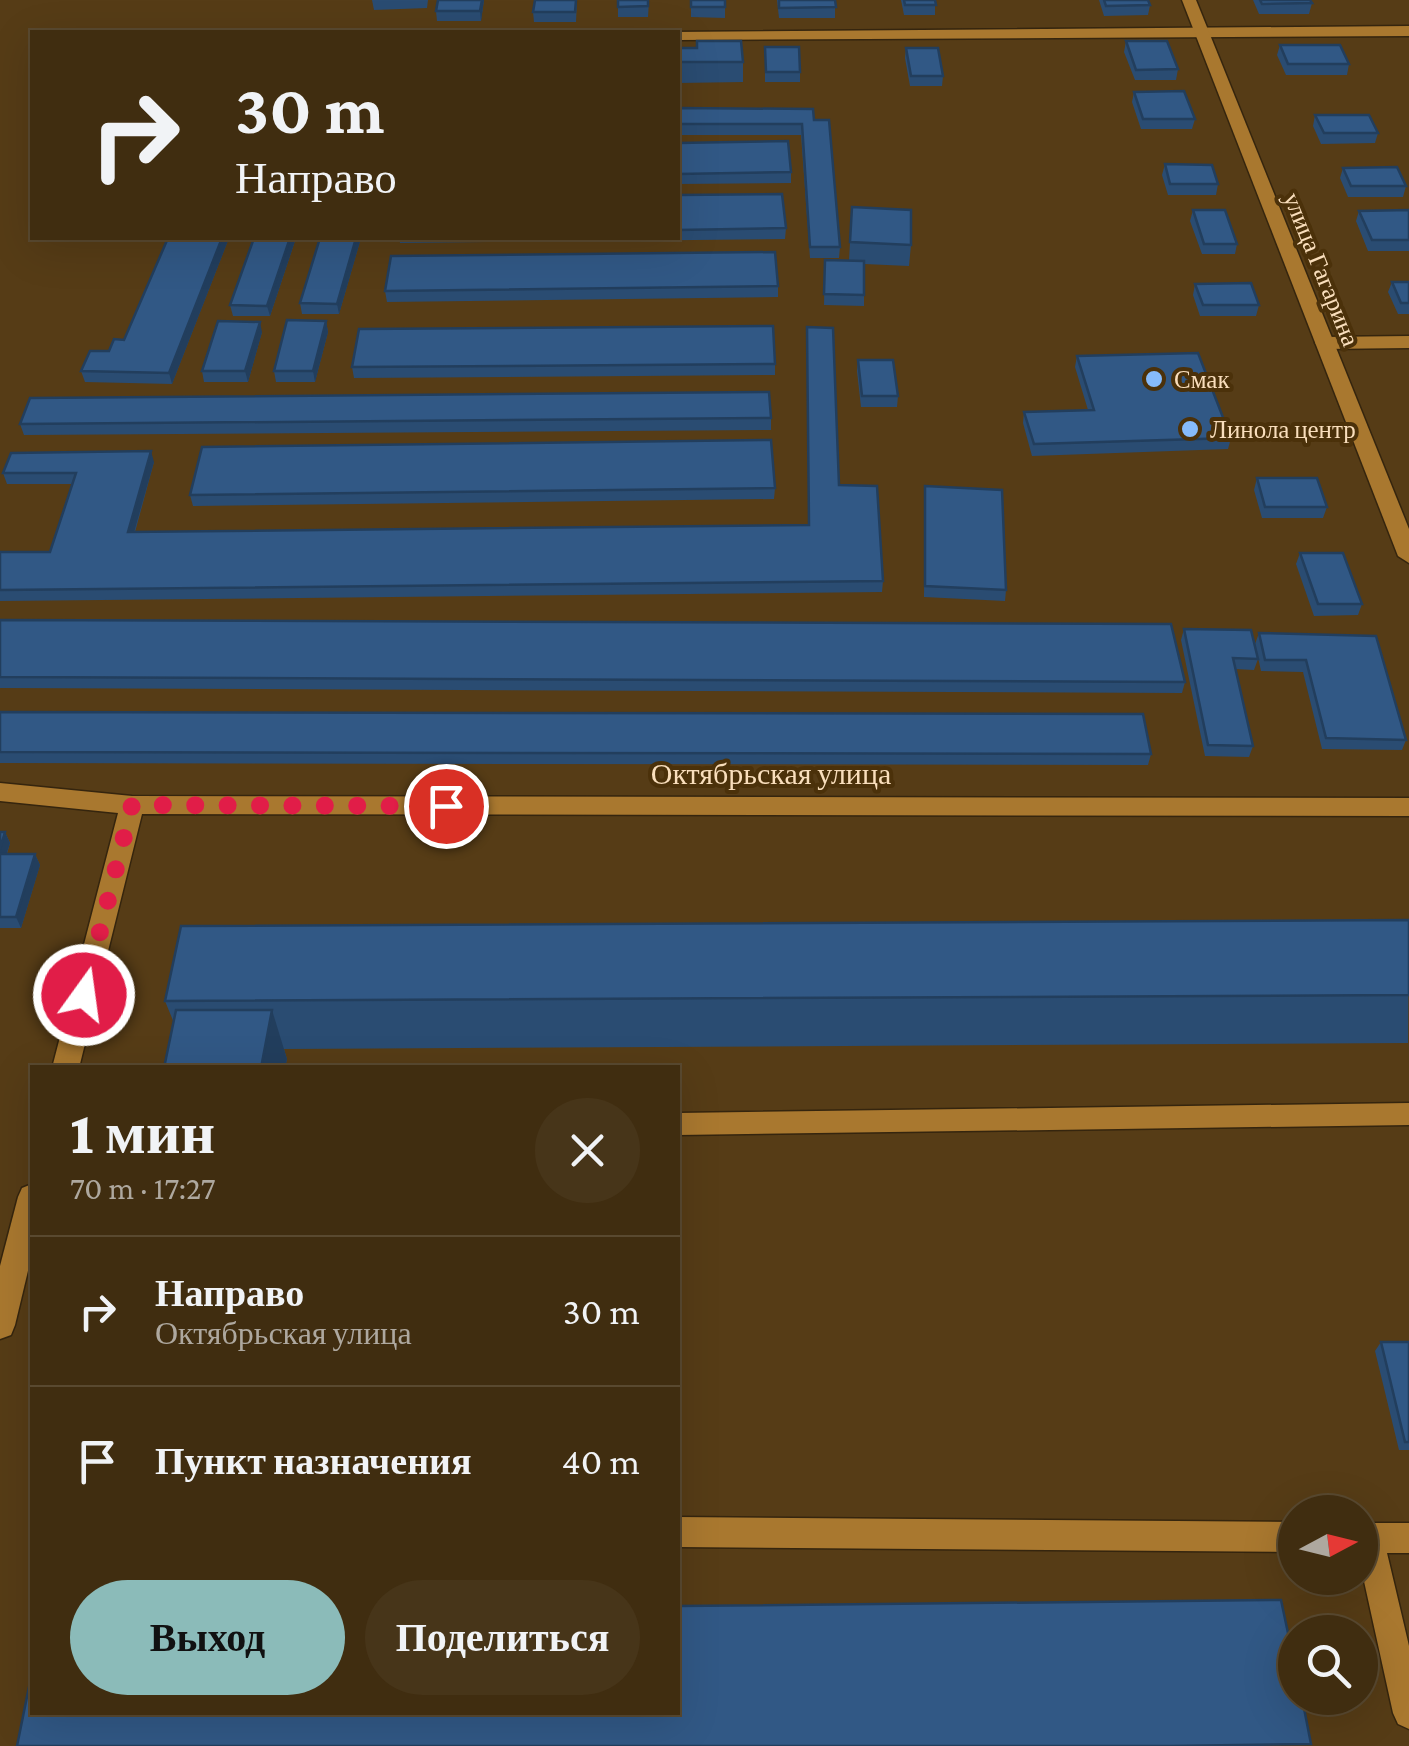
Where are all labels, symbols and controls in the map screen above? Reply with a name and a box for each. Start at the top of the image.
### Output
icon: right [70,70,200,200]
text: 30 m [235,70,384,148]
text: Направо [235,153,397,203]
street label: улица Гагарина [1278,189,1365,350]
place label: Смак [1174,366,1230,393]
marker: Смак [1143,368,1165,390]
place label: Линола центр [1210,416,1356,443]
marker: Линола центр [1179,418,1201,440]
street label: Октябрьская улица [651,757,891,790]
pin [404,764,489,849]
icon: arrive [419,779,474,834]
position arrow [32,943,136,1047]
button: close [535,1098,640,1203]
text: 1 мин [70,1099,215,1166]
text: 70 m · 17:27 [70,1170,216,1206]
text: Направо [155,1272,304,1314]
icon: right [70,1284,125,1339]
text: 30 m [563,1290,640,1332]
text: Октябрьская улица [155,1315,412,1351]
icon: arrive [70,1434,125,1489]
text: Пункт назначения [155,1440,472,1482]
text: 40 m [561,1440,640,1482]
north arrow [1278,1495,1378,1595]
map controls [1278,1495,1378,1715]
button: Выход [70,1580,345,1695]
button: Поделиться [365,1580,640,1695]
button: search [1278,1615,1378,1715]

